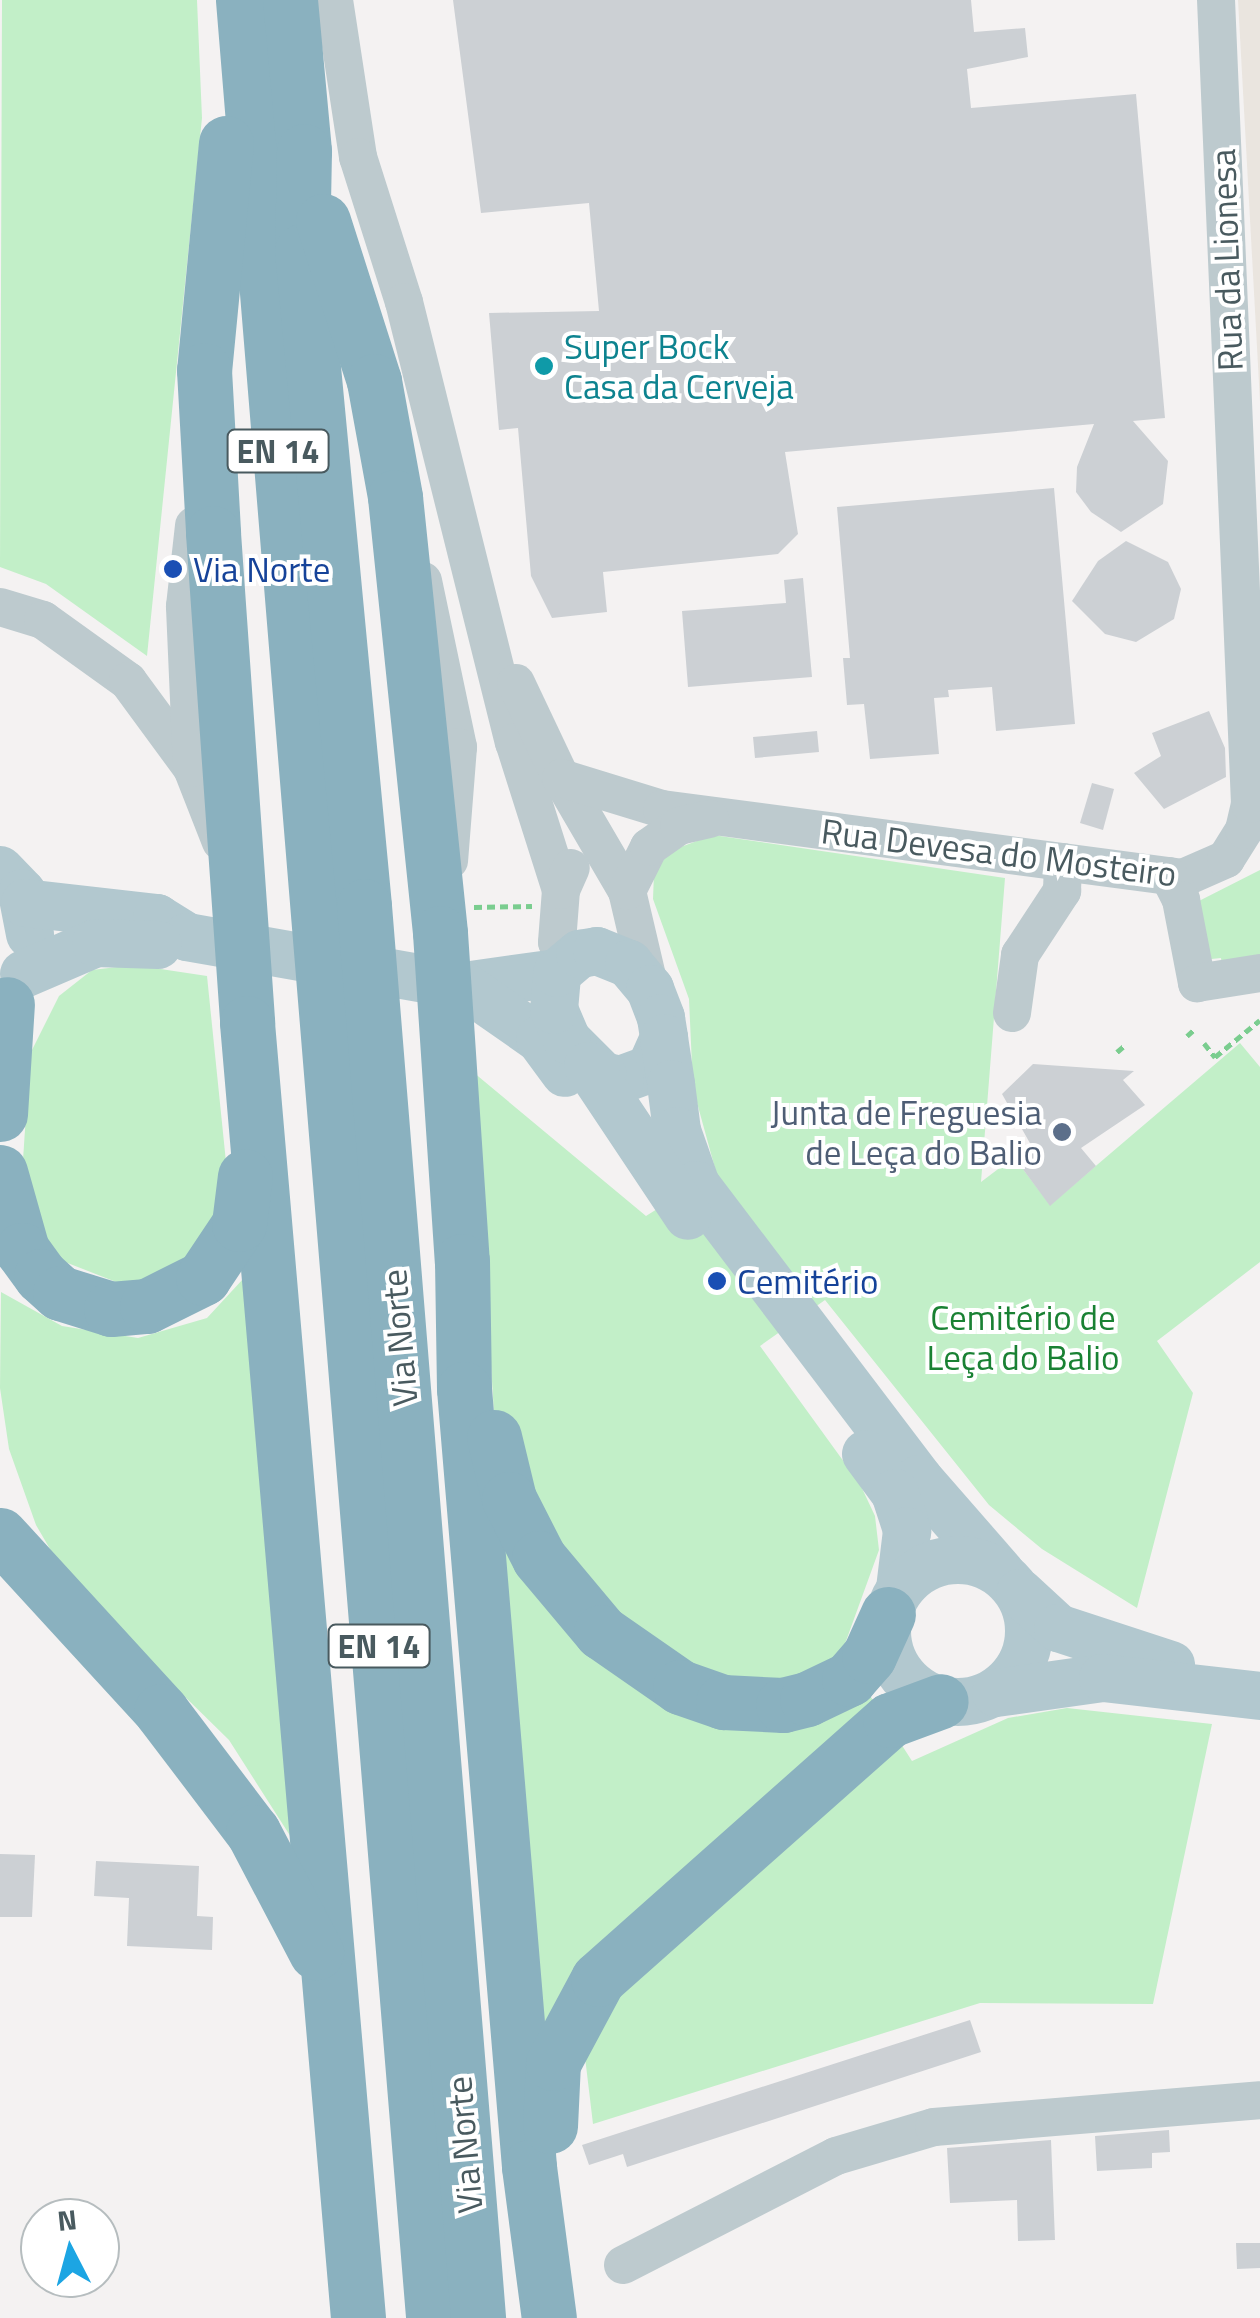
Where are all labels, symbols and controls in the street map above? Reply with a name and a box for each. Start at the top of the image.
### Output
street label: Rua da Lionesa [1201,148,1251,372]
place label: Super Bock Casa da Cerveja [564,325,794,407]
marker: Super Bock Casa da Cerveja [533,355,555,377]
road number: EN 14 [226,424,330,478]
place label: Via Norte [193,548,330,590]
marker: Via Norte [162,558,184,580]
street label: Rua Devesa do Mosteiro [819,809,1179,895]
place label: Junta de Freguesia de Leça do Balio [770,1091,1042,1173]
marker: Junta de Freguesia de Leça do Balio [1051,1121,1073,1143]
place label: Cemitério [737,1260,879,1302]
street label: Via Norte [372,1268,426,1408]
marker: Cemitério [706,1270,728,1292]
park label: Cemitério de Leça do Balio [927,1296,1119,1378]
road number: EN 14 [326,1619,432,1673]
street label: Via Norte [437,2075,491,2215]
text: N [55,2197,79,2242]
north arrow [20,2198,120,2298]

